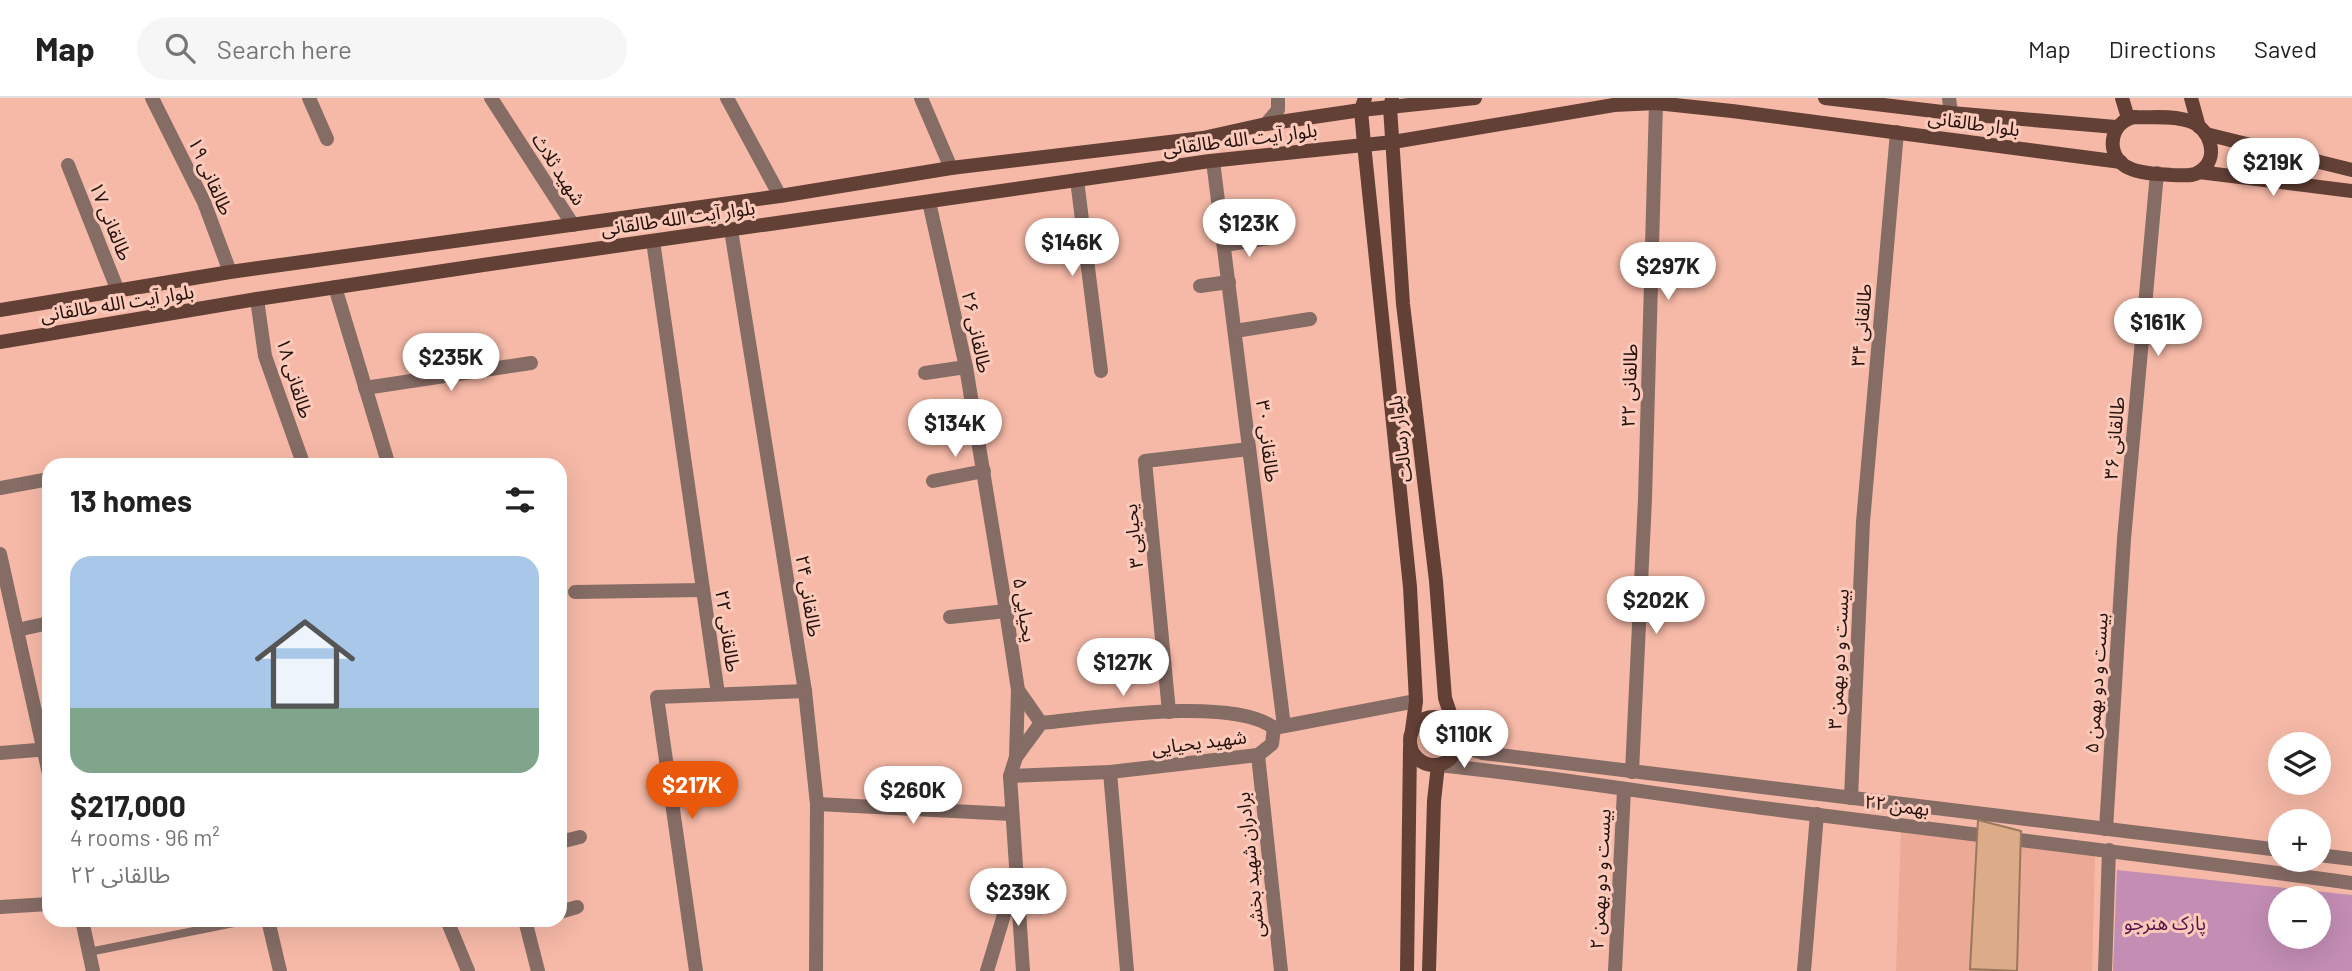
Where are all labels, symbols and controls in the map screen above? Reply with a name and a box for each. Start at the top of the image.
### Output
search box [137,17,627,80]
text: Map [35,28,95,68]
icon: search [161,29,199,67]
text: Search here [217,33,352,64]
text: Map [2028,34,2071,63]
text: Directions [2109,34,2216,63]
text: Saved [2254,34,2317,63]
street label: بلوار طالقانی [1927,105,2021,141]
street label: بلوار آیت الله طالقانی [1161,118,1319,160]
street label: شهید ثلاث [528,128,591,209]
street label: طالقانی ۱۹ [183,133,239,219]
pin: $219K [2224,139,2322,198]
text: $219K [2243,147,2303,175]
street label: طالقانی ۱۷ [84,178,138,264]
street label: بلوار آیت الله طالقانی [599,195,757,241]
pin: $123K [1200,200,1298,259]
text: $123K [1219,208,1279,236]
pin: $146K [1023,218,1121,278]
text: $146K [1041,227,1103,255]
pin: $297K [1619,242,1717,302]
text: $297K [1636,251,1700,279]
street label: بلوار آیت الله طالقانی [38,279,196,327]
street label: طالقانی ۳۴ [1845,283,1877,367]
street label: طالقانی ۲۶ [957,289,997,375]
pin: $161K [2109,299,2207,358]
text: $161K [2130,307,2186,335]
pin: $235K [402,334,500,393]
street label: طالقانی ۱۸ [271,335,319,421]
text: $235K [419,342,483,370]
street label: طالقانی ۳۲ [1616,343,1642,427]
street label: بلوار رسالت [1383,394,1417,484]
street label: طالقانی ۳۶ [2098,396,2130,480]
street label: طالقانی ۳۰ [1251,398,1285,484]
pin: $134K [906,400,1004,459]
text: $134K [924,408,986,436]
icon: filters [501,481,539,519]
text: 13 homes [70,482,192,518]
street label: یحیایی ۳ [1118,503,1148,569]
street label: طالقانی ۲۴ [791,553,827,639]
street label: یحیایی ۵ [1008,576,1042,644]
pin: $202K [1607,576,1705,636]
text: $202K [1623,585,1689,613]
street label: طالقانی ۲۲ [710,588,746,674]
street label: بیست و دو بهمن ۳ [1822,588,1854,730]
icon: home [242,601,368,727]
street label: بیست و دو بهمن ۵ [2079,612,2113,754]
pin: $127K [1074,638,1172,698]
text: $127K [1093,647,1153,675]
pin: $110K [1415,710,1513,770]
text: $110K [1435,719,1493,747]
street label: شهید یحیایی [1150,724,1248,760]
map controls [2268,732,2331,949]
button: layers [2268,732,2331,795]
pin: $217K [643,762,741,821]
pin: $260K [864,766,962,826]
text: $217K [662,770,722,798]
text: $260K [880,775,946,803]
text: $217,000 [70,787,186,823]
street label: ۲۲ بهمن [1863,789,1931,821]
street label: برادران شهید بخشی [1230,791,1270,939]
street label: بیست و دو بهمن ۲ [1584,808,1616,950]
button: + [2268,809,2331,872]
text: 4 rooms · 96 m² [70,823,220,851]
text: طالقانی ۲۲ [70,860,170,888]
pin: $239K [969,868,1067,928]
text: $239K [986,877,1050,905]
button: − [2268,886,2331,949]
park label: پارک هنرجو [2124,911,2206,936]

